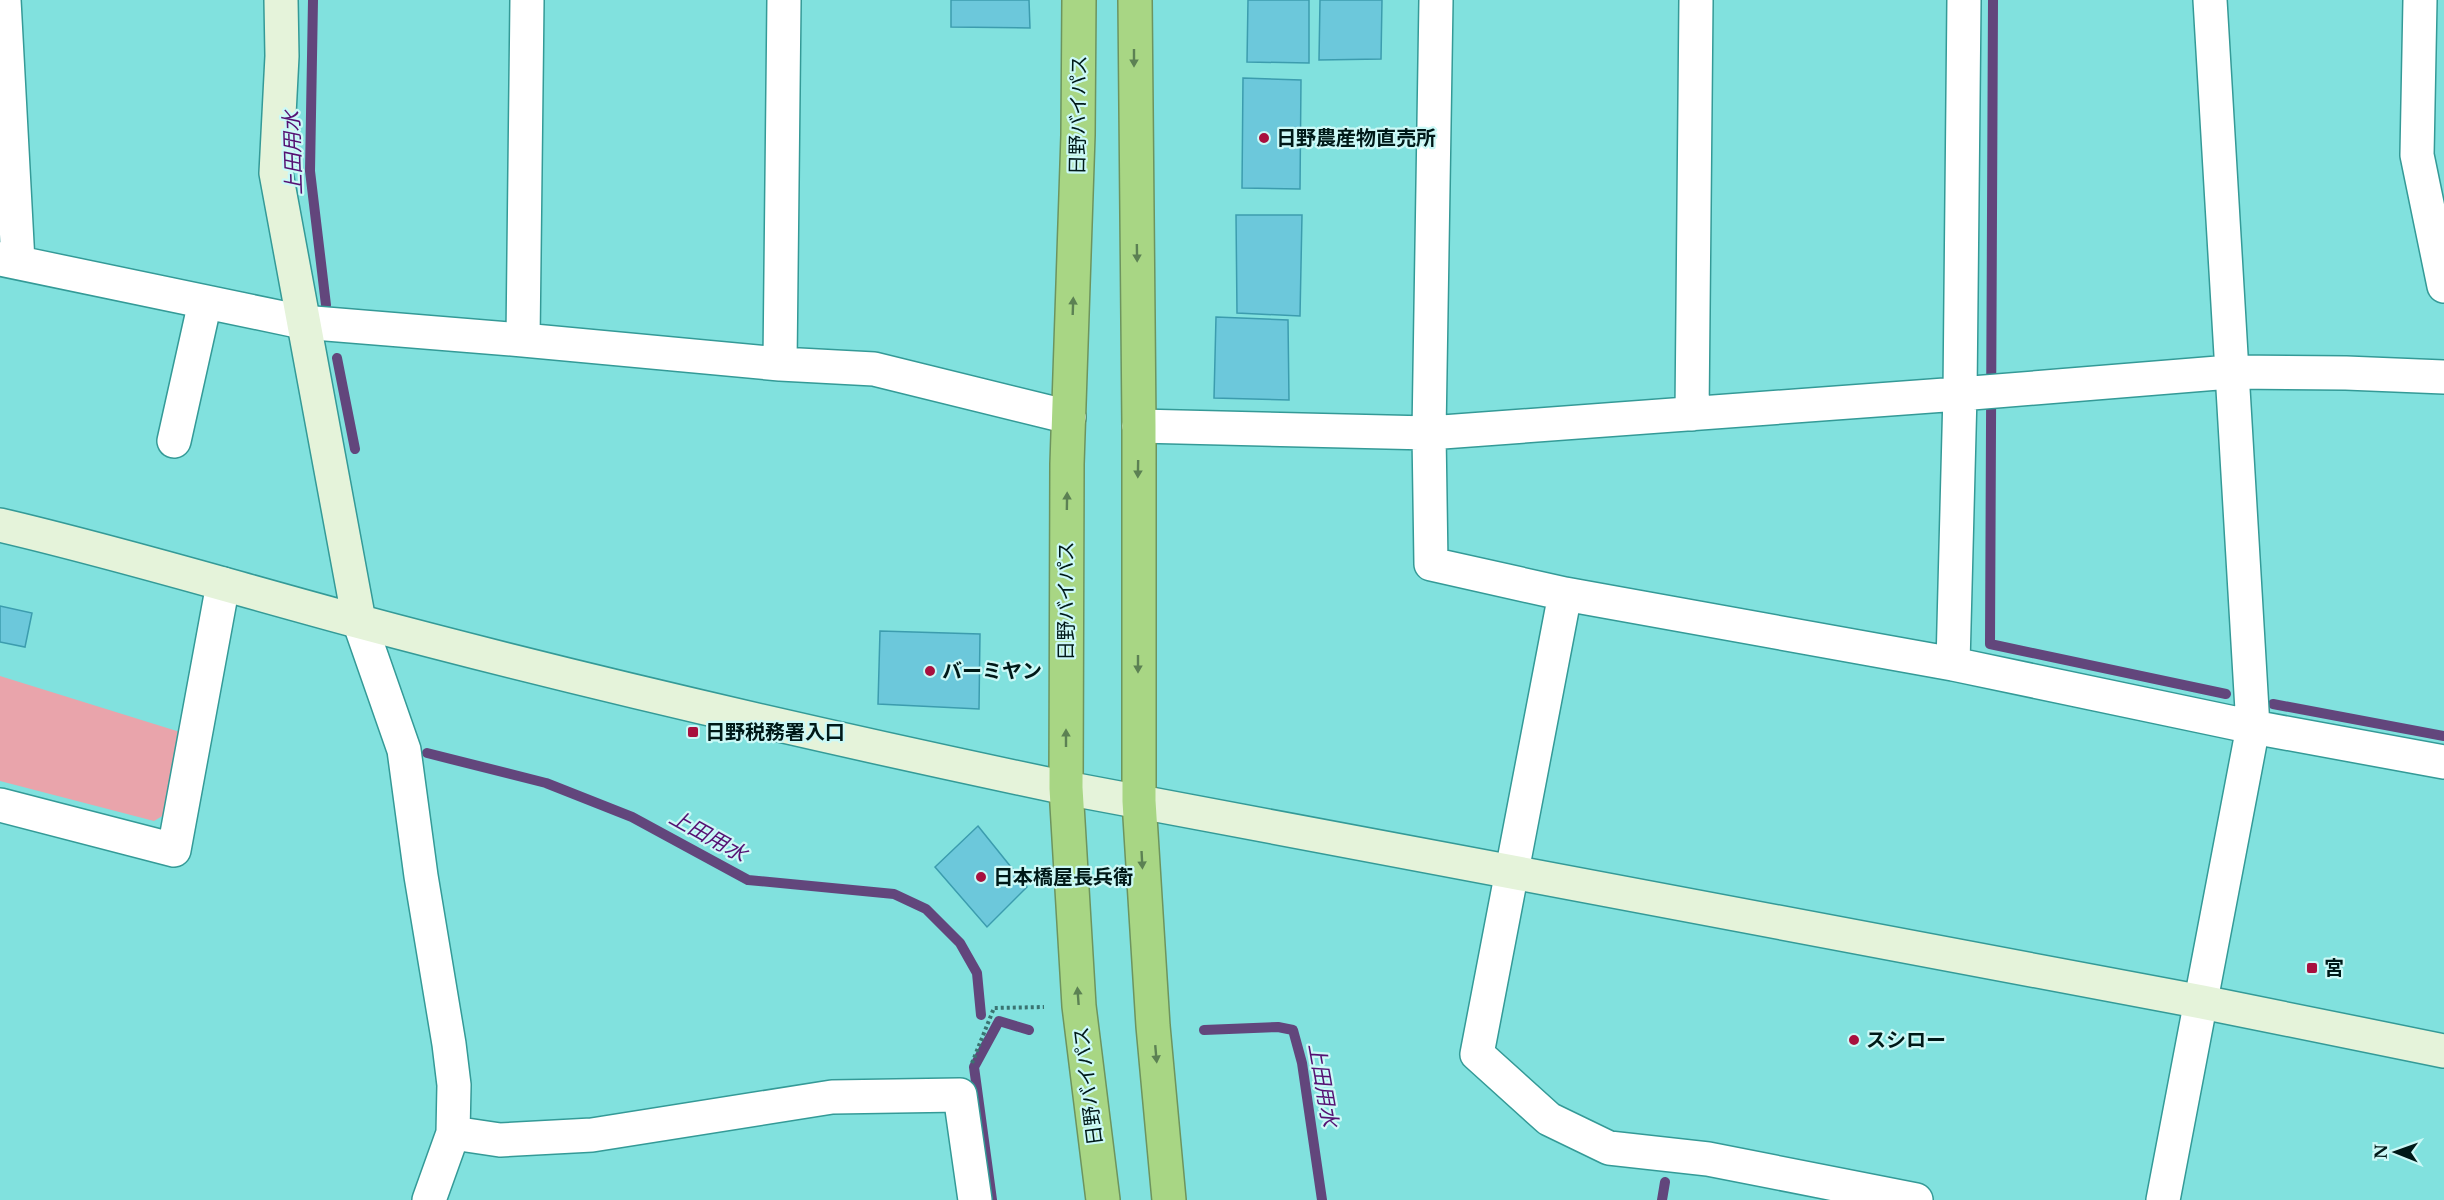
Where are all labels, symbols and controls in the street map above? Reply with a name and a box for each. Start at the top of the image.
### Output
one-way arrow [1129,49,1139,68]
street label: 日野バイパス [1065,55,1091,175]
water label: 上田用水 [278,109,307,195]
place label: 日野農産物直売所 [1276,126,1436,150]
marker: 日野農産物直売所 [1257,131,1271,145]
one-way arrow [1132,244,1142,263]
one-way arrow [1068,297,1077,316]
one-way arrow [1134,460,1143,479]
one-way arrow [1062,492,1071,511]
street label: 日野バイパス [1054,541,1078,661]
one-way arrow [1133,655,1143,674]
place label: バーミヤン [942,659,1042,683]
marker: バーミヤン [923,664,937,678]
place label: 日野税務署入口 [705,720,845,744]
marker: 日野税務署入口 [686,725,700,739]
one-way arrow [1061,729,1071,748]
water label: 上田用水 [665,804,753,869]
one-way arrow [1138,850,1147,869]
place label: 日本橋屋長兵衛 [993,865,1133,889]
marker: 日本橋屋長兵衛 [974,870,988,884]
place label: 宮 [2324,956,2344,980]
marker: 宮 [2305,961,2319,975]
one-way arrow [1073,987,1083,1006]
street label: 日野バイパス [1069,1025,1107,1147]
place label: スシロー [1866,1028,1946,1052]
marker: スシロー [1847,1033,1861,1047]
water label: 上田用水 [1303,1041,1343,1131]
one-way arrow [1151,1045,1161,1064]
north arrow [2366,1122,2426,1182]
text: N [2371,1144,2391,1159]

